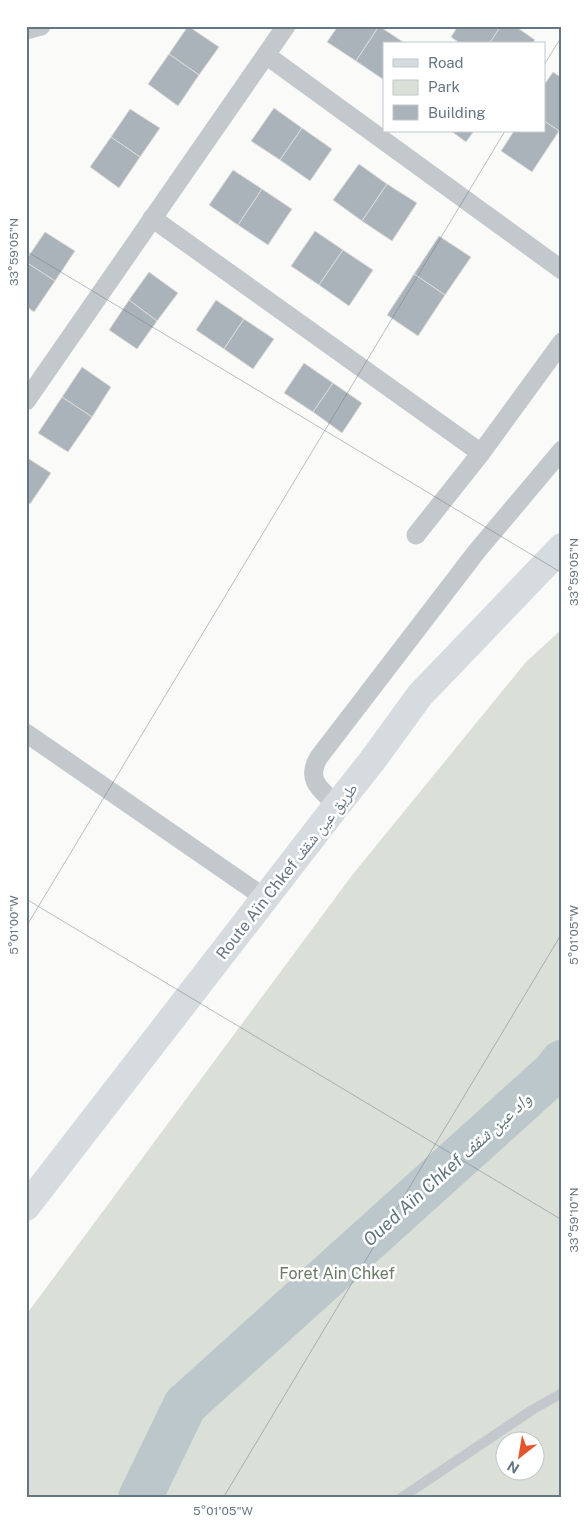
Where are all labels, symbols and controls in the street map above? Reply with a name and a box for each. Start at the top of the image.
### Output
legend [383,42,546,132]
text: Road [428,54,464,71]
text: Park [428,78,460,95]
text: Building [428,104,486,121]
text: 33°59'05"N [7,218,21,286]
text: 33°59'05"N [567,538,581,606]
street label: Route Aïn Chkef طريق عين شقف [212,779,363,964]
text: 5°01'00"W [7,895,21,955]
text: 5°01'05"W [567,904,581,965]
water label: Oued Aïn Chkef واد عين شقف [359,1087,537,1251]
text: 33°59'10"N [567,1187,581,1253]
park label: Foret Ain Chkef [279,1264,395,1283]
north arrow [496,1432,546,1482]
text: N [504,1457,522,1477]
text: 5°01'05"W [193,1504,254,1518]

